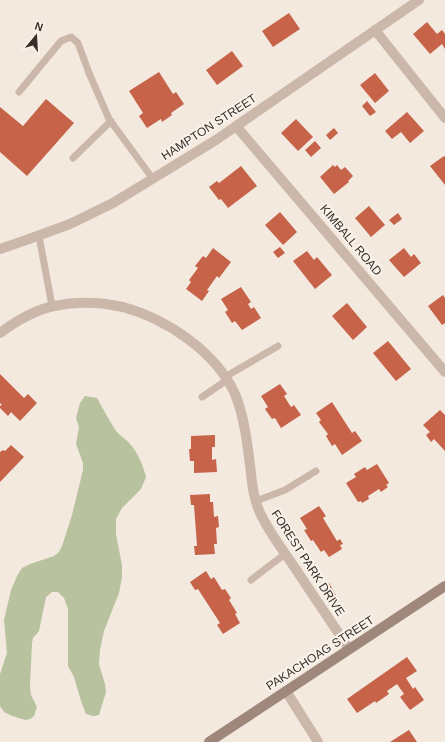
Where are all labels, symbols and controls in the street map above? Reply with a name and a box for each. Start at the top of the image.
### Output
north arrow [16,16,56,56]
text: N [33,20,45,33]
street label: HAMPTON STREET [159,91,260,163]
street label: KIMBALL ROAD [317,202,385,279]
street label: FOREST PARK DRIVE [268,507,348,619]
street label: PAKACHOAG STREET [263,613,377,693]

